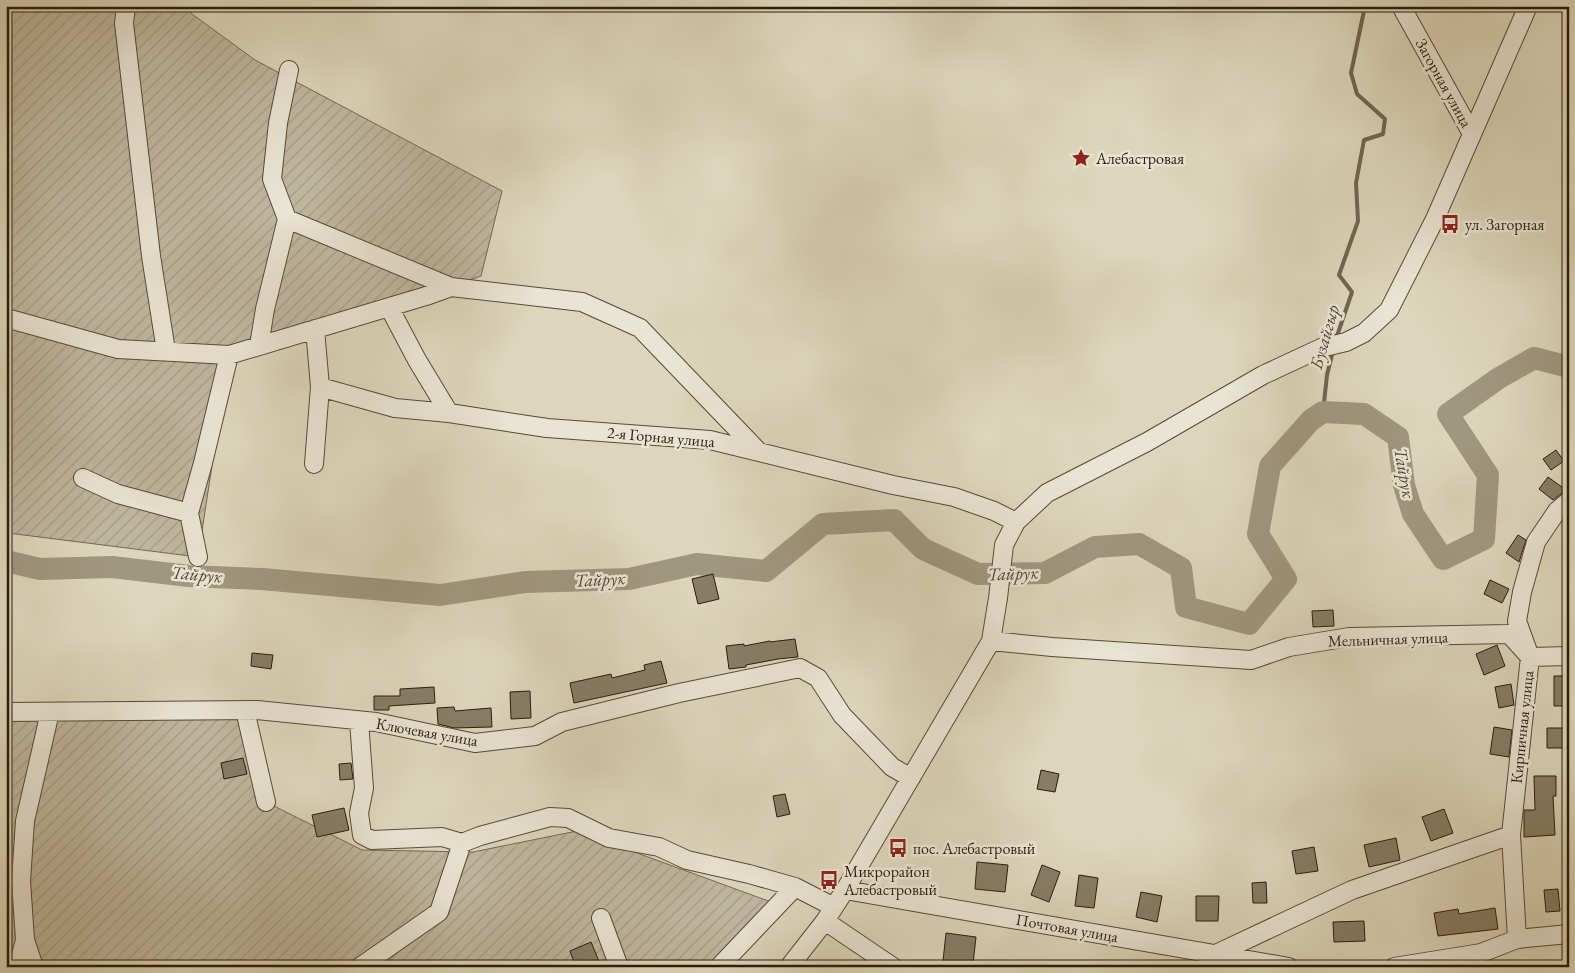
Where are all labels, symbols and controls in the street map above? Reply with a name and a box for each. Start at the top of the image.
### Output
street label: Загорная улица [1411,35,1477,132]
place icon: Алебастровая [1070,147,1092,169]
place label: Алебастровая [1095,148,1184,169]
bus stop icon: ул. Загорная [1439,213,1461,235]
place label: ул. Загорная [1465,214,1545,235]
water label: Бузайгыр [1304,302,1345,373]
street label: 2-я Горная улица [606,422,716,452]
water label: Тайрук [1388,446,1421,501]
water label: Тайрук [171,560,224,589]
water label: Тайрук [987,561,1039,586]
water label: Тайрук [574,566,627,593]
street label: Мельничная улица [1327,626,1449,652]
street label: Кирпичная улица [1506,669,1538,785]
street label: Ключевая улица [374,713,480,751]
bus stop icon: пос. Алебастровый [887,837,909,859]
place label: пос. Алебастровый [913,838,1036,859]
place label: Микрорайон Алебастровый [843,861,937,900]
bus stop icon: Микрорайон Алебастровый [818,869,840,891]
street label: Почтовая улица [1014,909,1120,947]

